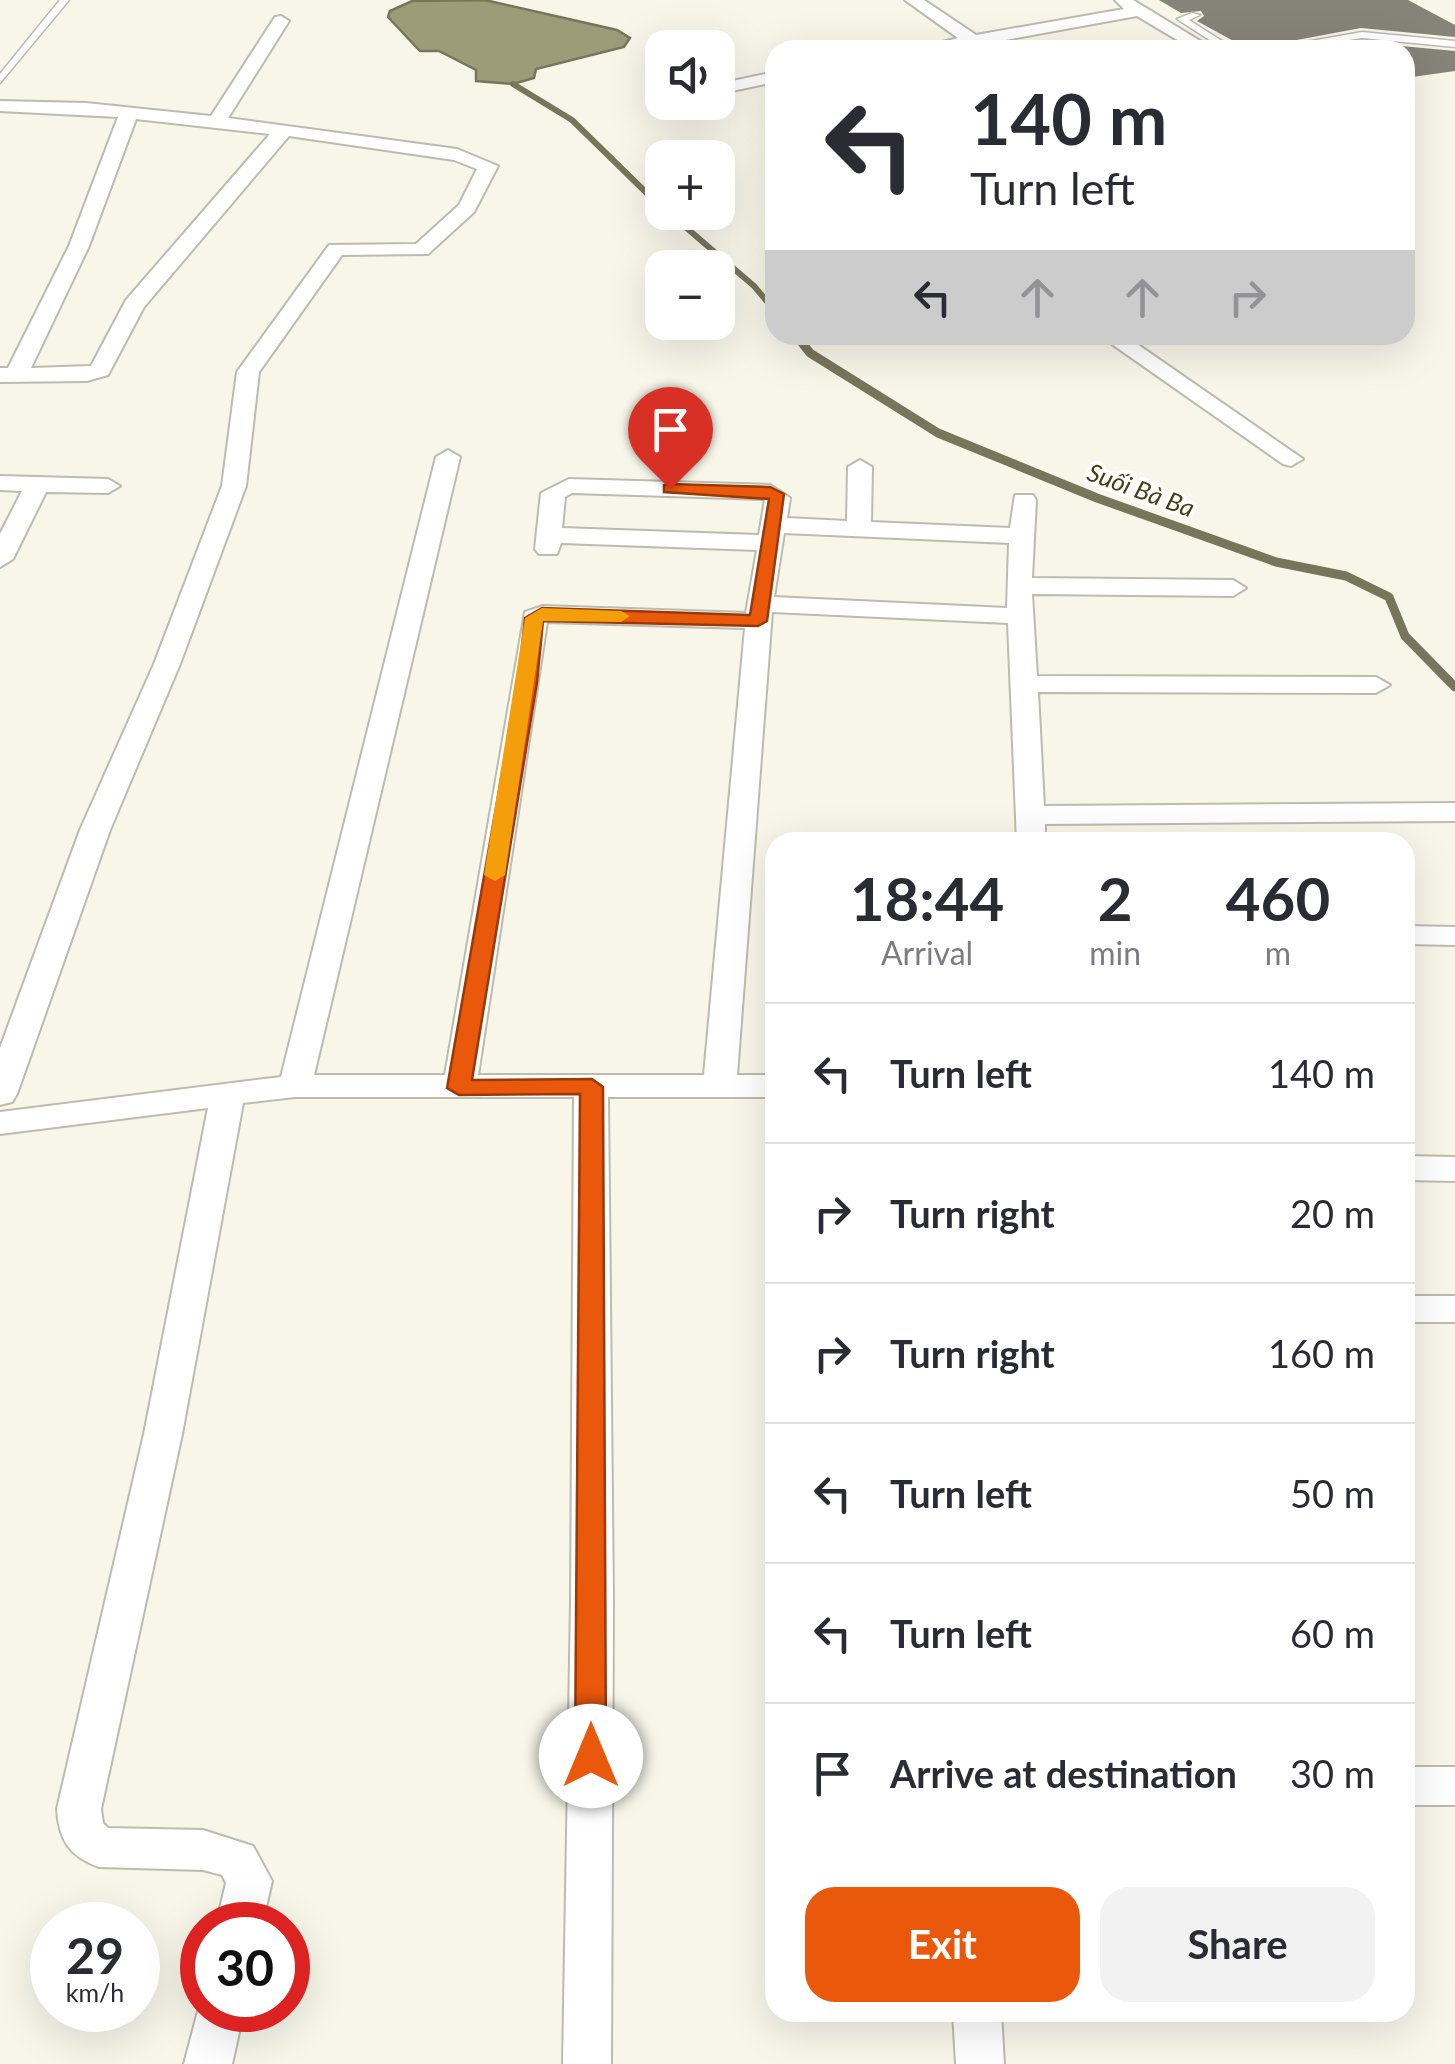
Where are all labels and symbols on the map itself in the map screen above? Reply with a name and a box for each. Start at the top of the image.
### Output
pin [628,387,713,490]
water label: Suối Bà Ba [1084,456,1199,522]
position arrow [539,1704,643,1808]
speed limit sign: 30 [180,1902,310,2032]

